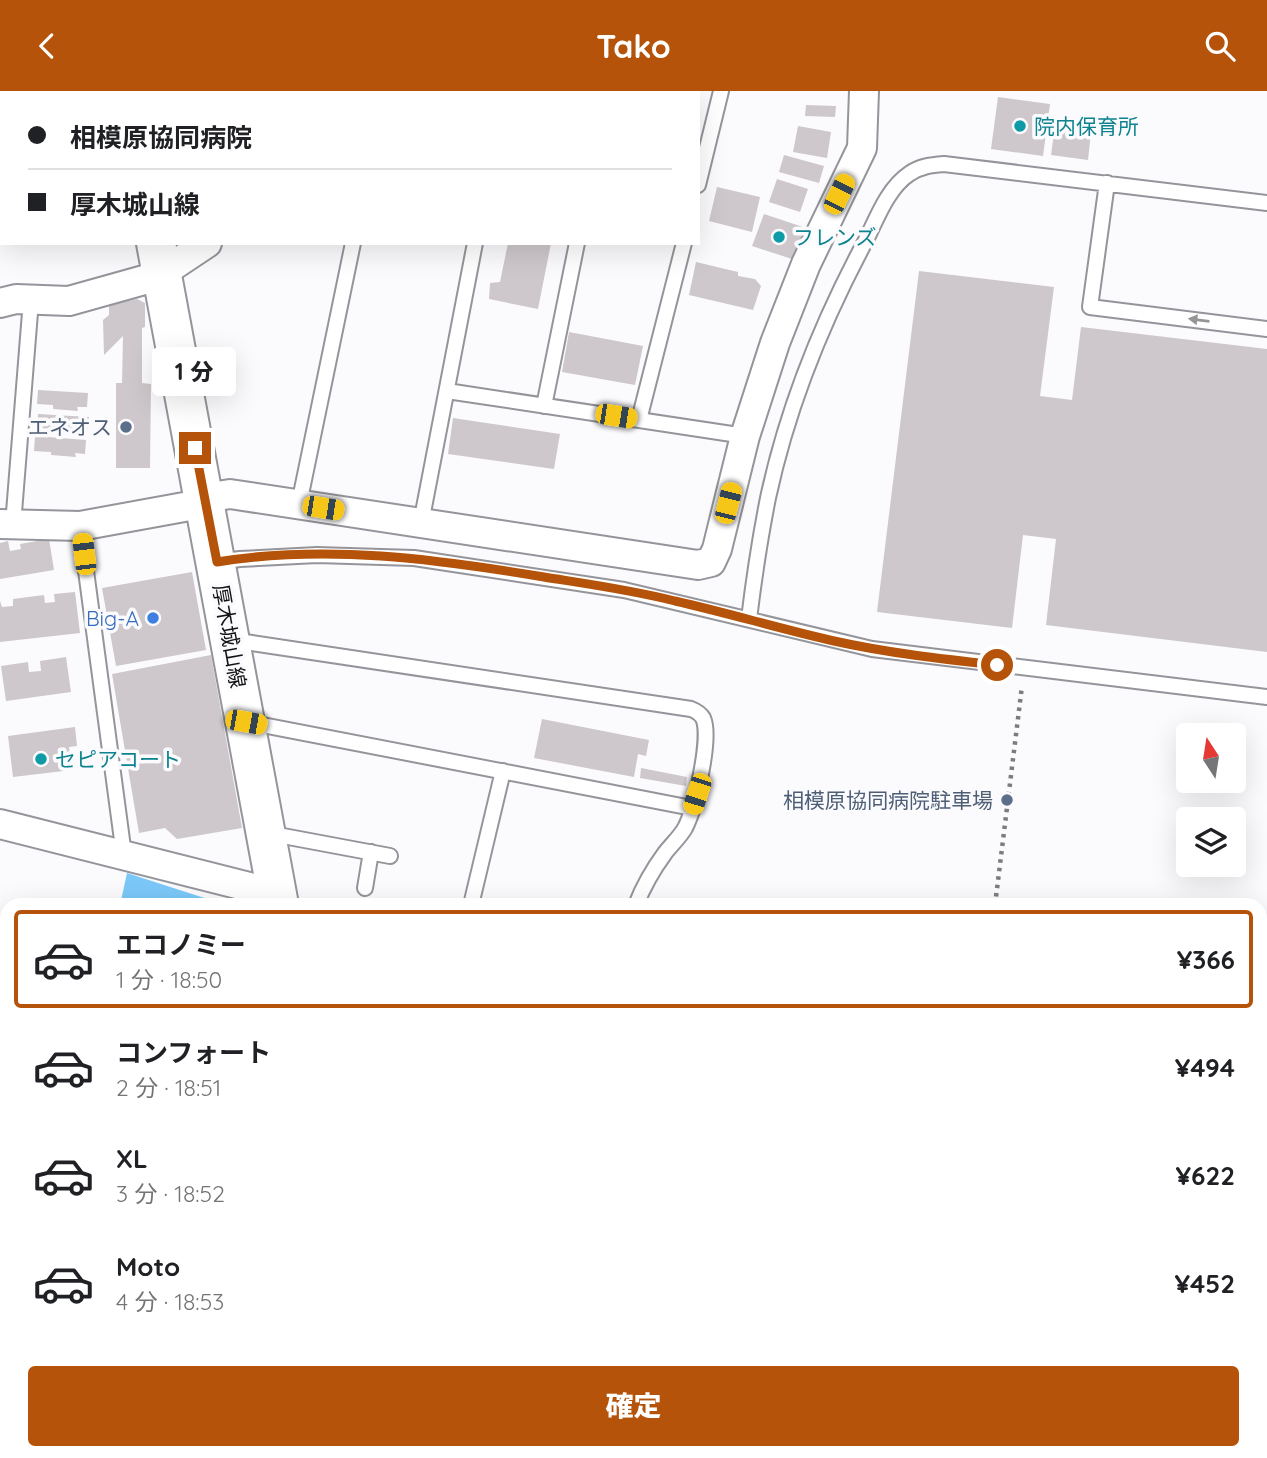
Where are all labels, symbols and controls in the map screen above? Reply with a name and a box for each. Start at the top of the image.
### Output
text: Tako [596,26,671,66]
icon: back [28,27,66,65]
icon: search [1201,27,1239,65]
place label: 院内保育所 [1034,113,1139,139]
marker: 院内保育所 [1012,118,1028,134]
text: 相模原協同病院 [70,121,252,154]
car [821,171,858,217]
text: 厚木城山線 [70,188,200,221]
place label: フレンズ [793,224,877,250]
marker: フレンズ [771,229,787,245]
one-way arrow [1188,315,1210,326]
callout: 1 分 [153,347,237,395]
text: 1 分 [175,357,213,386]
car [594,402,639,430]
place label: エネオス [28,414,112,440]
marker: エネオス [118,419,134,435]
route end [179,432,211,464]
car [713,480,744,526]
car [301,494,346,522]
car [72,532,97,576]
street label: 厚木城山線 [208,582,252,690]
place label: Big-A [86,605,139,631]
marker: Big-A [145,610,161,626]
route start [981,649,1013,681]
car [224,708,269,736]
north arrow [1176,723,1246,793]
map controls [1176,723,1246,877]
place label: セピアコート [55,746,181,772]
marker: セピアコート [33,751,49,767]
car [681,771,714,817]
place label: 相模原協同病院駐車場 [783,787,993,813]
marker: 相模原協同病院駐車場 [999,792,1015,808]
button: layers [1176,807,1246,877]
icon: car [32,928,95,991]
text: エコノミー [116,928,246,961]
text: ¥366 [1177,943,1235,976]
text: 1 分 · 18:50 [116,965,222,994]
icon: car [32,1036,95,1099]
text: コンフォート [116,1036,271,1069]
text: ¥494 [1175,1051,1235,1084]
text: 2 分 · 18:51 [116,1073,221,1102]
text: XL [116,1142,148,1175]
icon: car [32,1144,95,1207]
text: ¥622 [1176,1159,1235,1192]
text: 3 分 · 18:52 [116,1179,225,1208]
text: Moto [116,1250,180,1283]
icon: car [32,1252,95,1315]
text: ¥452 [1174,1267,1235,1300]
text: 4 分 · 18:53 [116,1287,224,1316]
button: 確定 [28,1366,1239,1446]

